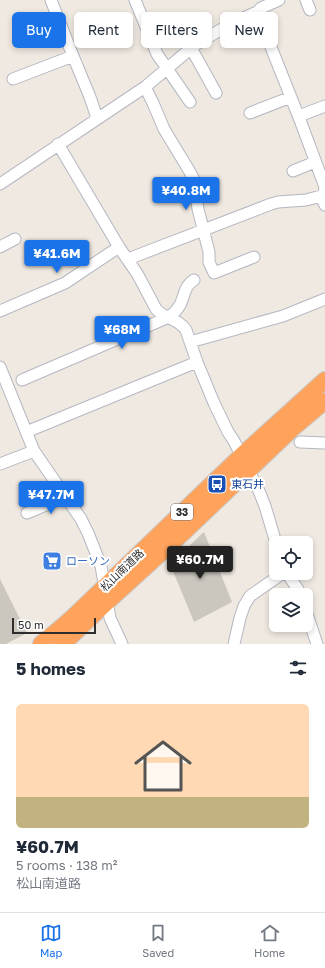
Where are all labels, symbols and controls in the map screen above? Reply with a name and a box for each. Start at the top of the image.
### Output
chip: Buy [12,12,66,48]
chip: Rent [74,12,133,48]
chip: Filters [141,12,212,48]
chip: New [220,12,278,48]
pin: ¥40.8M [153,177,219,211]
text: ¥40.8M [161,182,211,198]
pin: ¥41.6M [24,240,90,274]
text: ¥41.6M [33,245,81,261]
pin: ¥68M [98,316,146,350]
text: ¥68M [104,321,140,337]
bus stop icon: 東石井 [206,473,228,495]
place label: 東石井 [231,477,264,490]
pin: ¥47.7M [18,481,84,515]
text: ¥47.7M [28,486,74,502]
road number: 33 [171,504,193,520]
map controls [269,536,313,632]
button: locate [269,536,313,580]
street label: 松山南道路 [97,546,146,593]
pin: ¥60.7M [167,546,233,580]
supermarket icon: ローソン [41,550,63,572]
text: ¥60.7M [176,551,224,567]
place label: ローソン [66,554,110,567]
button: layers [269,588,313,632]
scale bar [12,616,96,635]
text: 50 m [18,618,44,631]
icon: filters [287,657,309,679]
text: 5 homes [16,658,86,679]
icon: home [127,730,199,802]
text: ¥60.7M [16,836,79,857]
text: 5 rooms · 138 m² [16,857,117,873]
text: 松山南道路 [16,875,81,891]
tab: Map [40,922,62,959]
tab: Saved [142,922,174,959]
tab: Home [254,922,285,959]

